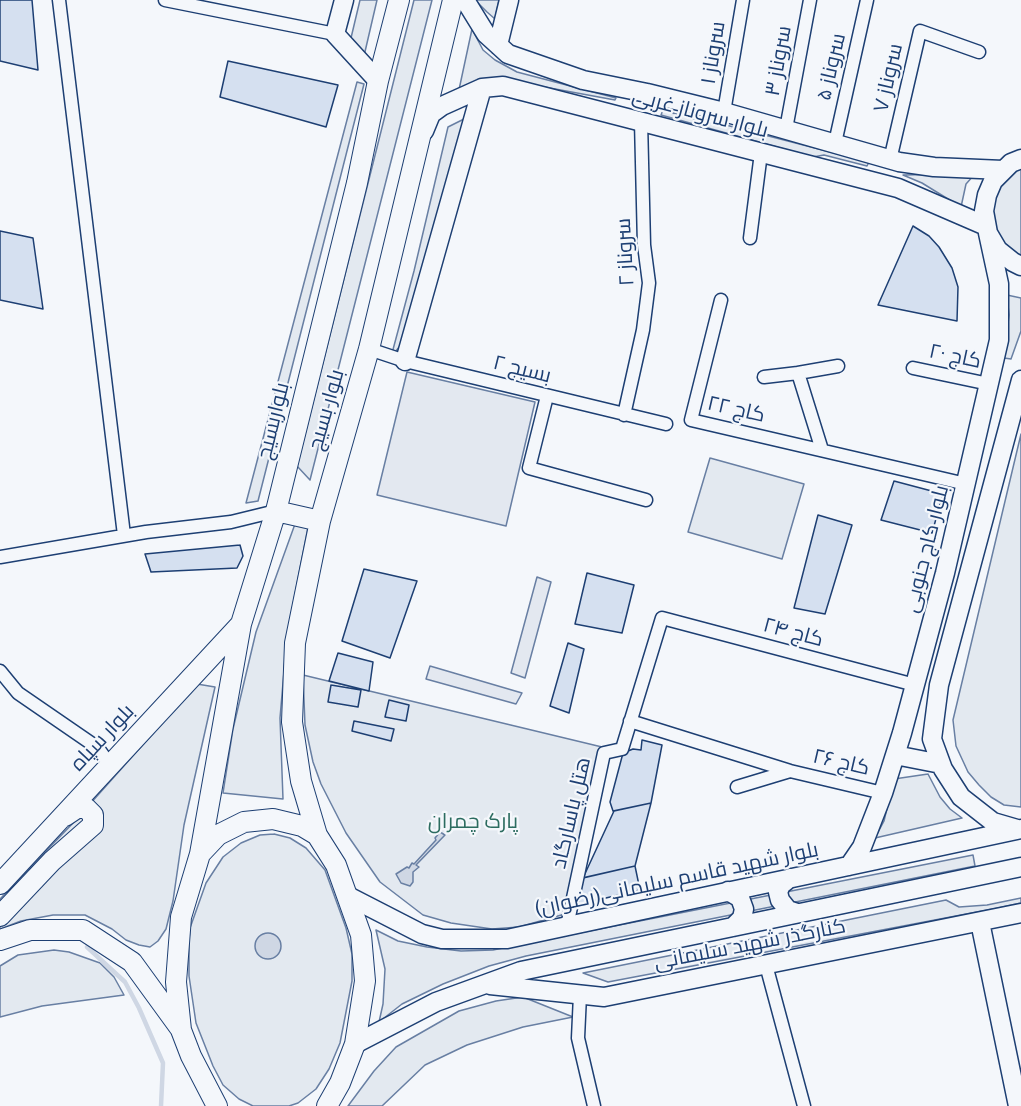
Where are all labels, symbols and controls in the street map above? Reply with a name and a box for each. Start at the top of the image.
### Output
street label: سروناز ۱ [697,20,731,86]
street label: سروناز ۳ [760,24,798,98]
street label: سروناز ۵ [812,31,852,103]
street label: سروناز ۷ [869,41,909,115]
street label: بلوار سروناز غربی [629,84,771,144]
street label: سروناز ۲ [612,217,640,287]
street label: کاج ۲۰ [927,339,983,375]
street label: بسیج ۲ [490,351,554,389]
street label: بلوار بسیج [303,367,351,453]
street label: بلواربسیج [252,380,296,462]
street label: کاج ۲۲ [705,391,767,429]
street label: بلوار کاج جنوبی [899,483,955,615]
street label: کاج ۲۴ [760,613,826,653]
street label: بلوار سپاه [66,699,140,777]
street label: کاج ۲۶ [810,744,872,782]
street label: هتل پاسارگاد [547,755,597,871]
park label: پارک چمران [428,809,518,835]
street label: بلوار شهید قاسم سلیمانی(رضوان) [533,838,821,922]
street label: کنارگذر شهید سلیمانی [652,914,848,976]

